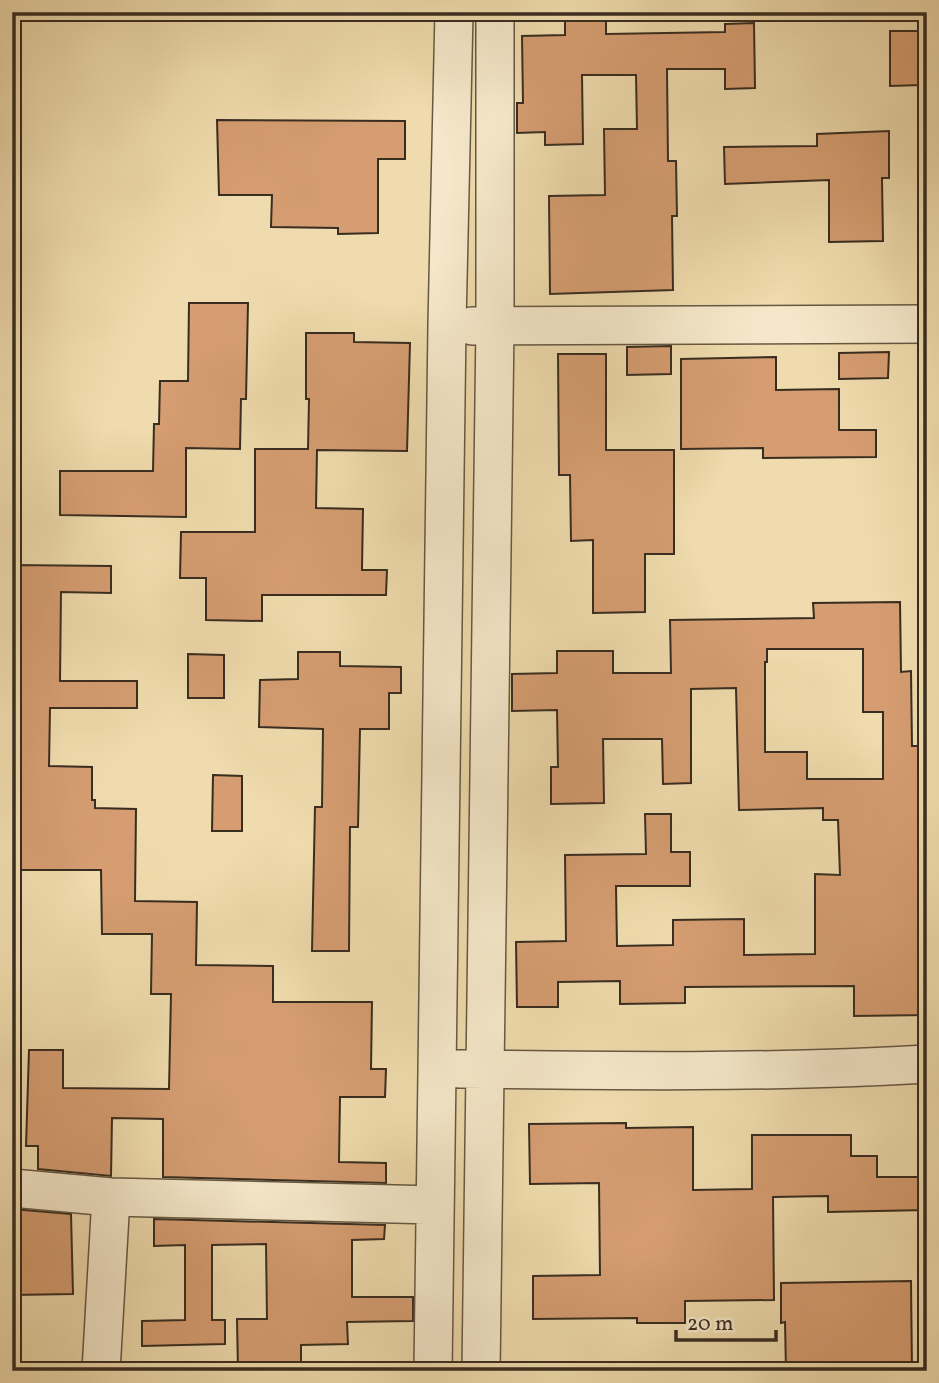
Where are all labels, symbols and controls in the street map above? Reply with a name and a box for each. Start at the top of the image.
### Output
scale bar [676,1299,776,1343]
text: 20 m [687,1310,733,1339]

